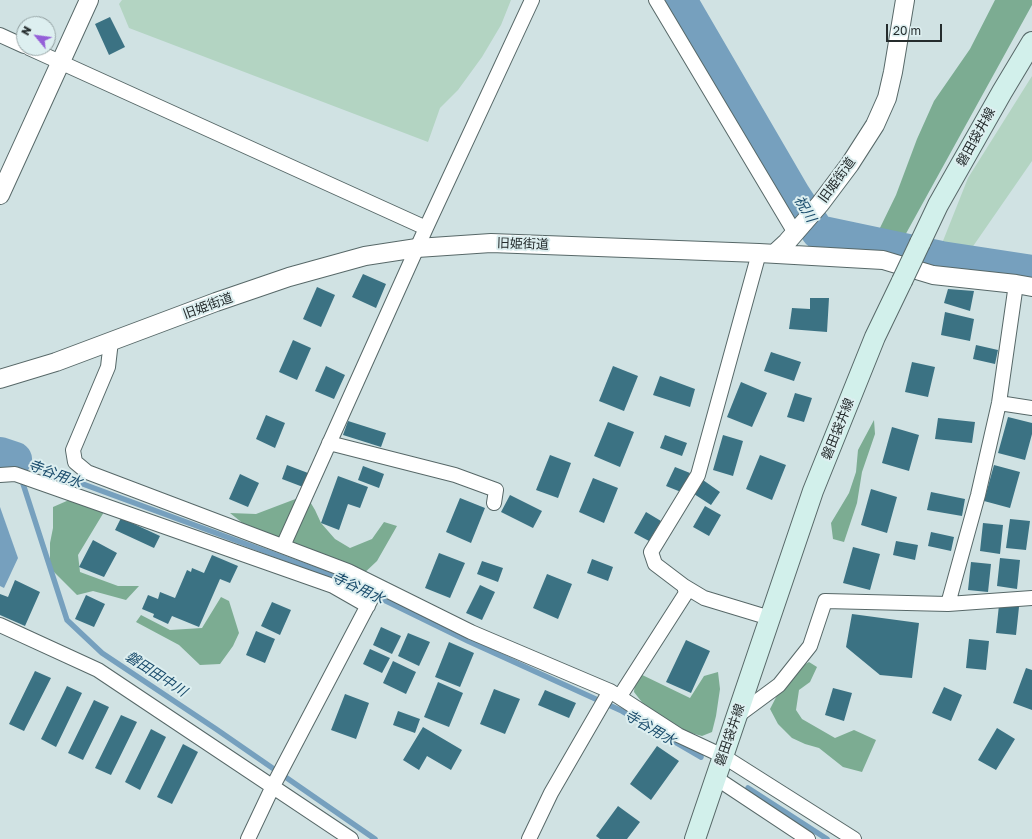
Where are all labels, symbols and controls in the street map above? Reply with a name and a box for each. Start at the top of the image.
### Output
north arrow [16,16,56,56]
scale bar [888,16,944,42]
text: 20 m [893,23,921,38]
text: N [18,24,34,37]
street label: 磐田袋井線 [953,105,999,169]
street label: 旧姫街道 [815,154,859,206]
water label: 祝川 [791,193,819,225]
street label: 旧姫街道 [497,235,549,253]
street label: 旧姫街道 [181,290,235,322]
street label: 磐田袋井線 [819,396,857,462]
water label: 寺谷用水 [26,457,84,491]
water label: 寺谷用水 [329,569,387,607]
water label: 磐田田中川 [122,648,190,700]
street label: 磐田袋井線 [712,702,748,768]
water label: 寺谷用水 [622,707,678,749]

